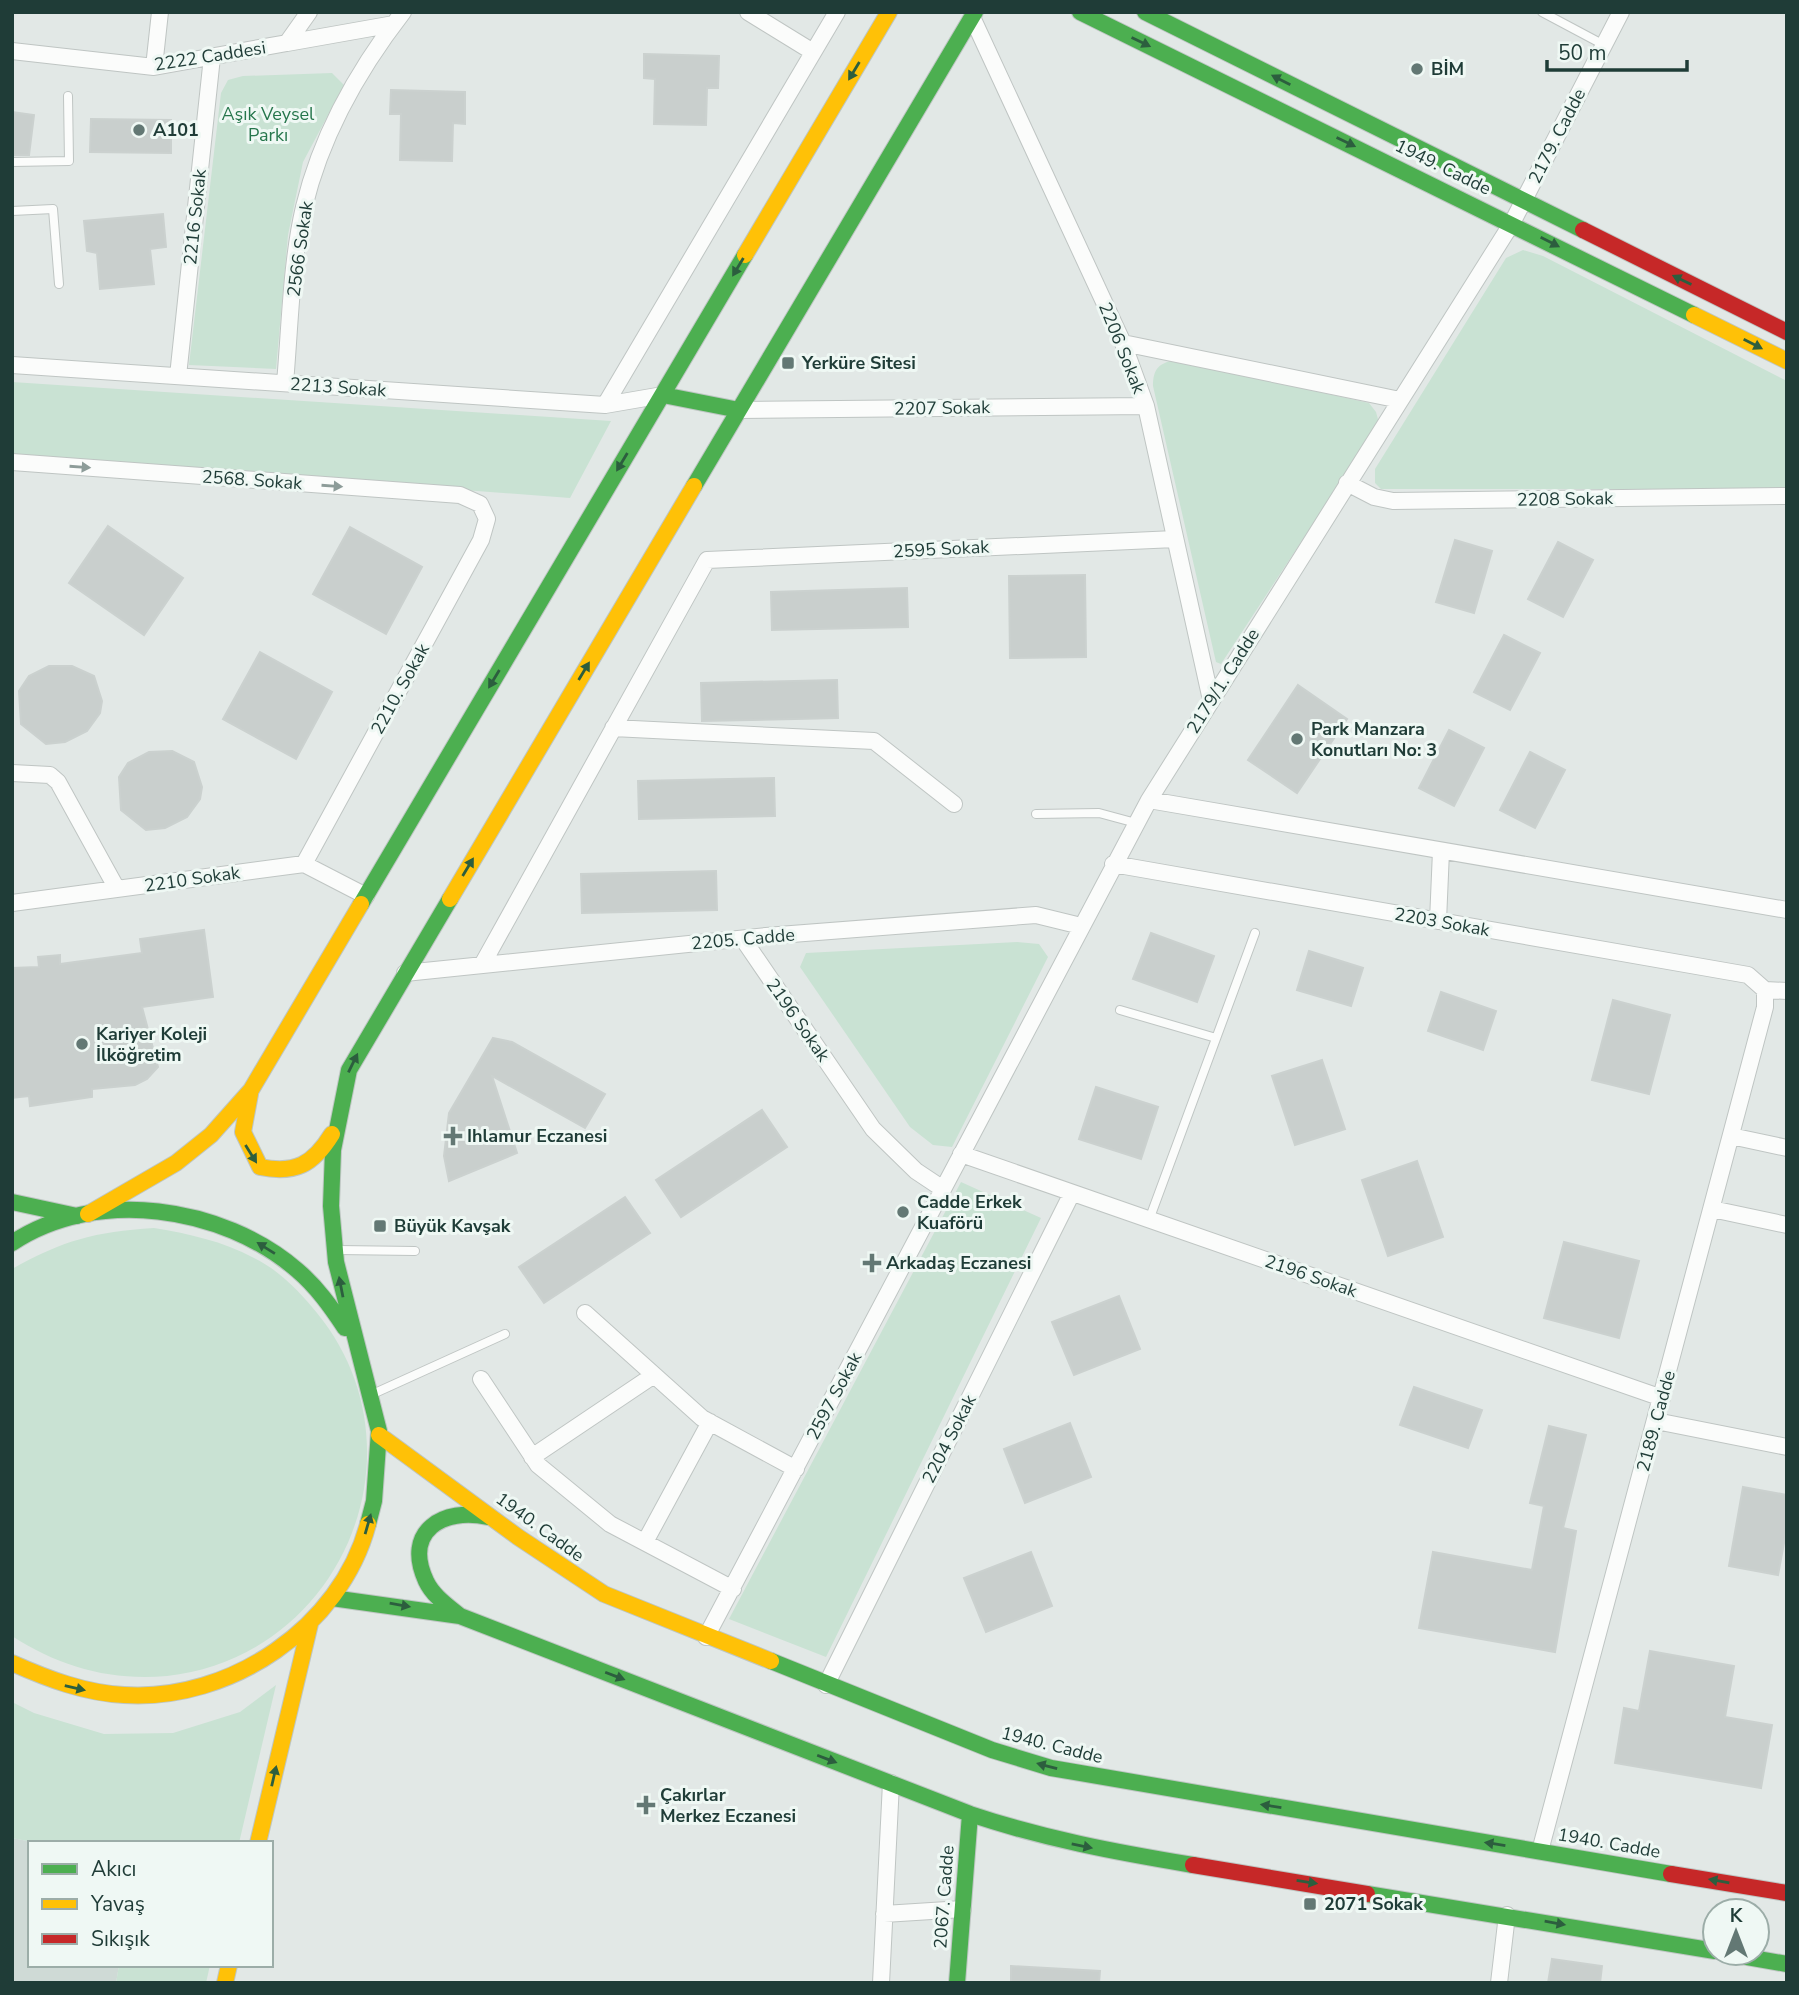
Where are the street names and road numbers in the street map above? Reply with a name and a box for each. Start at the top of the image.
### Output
street label: 2222 Caddesi [153,35,267,77]
street label: 2179. Cadde [1523,84,1591,188]
street label: 1949. Cadde [1391,133,1495,201]
street label: 2216 Sokak [178,167,212,266]
street label: 2566 Sokak [281,199,319,298]
street label: 2206 Sokak [1093,299,1152,398]
street label: 2213 Sokak [289,372,388,402]
street label: 2207 Sokak [894,395,991,421]
street label: 2568. Sokak [201,465,304,496]
street label: 2208 Sokak [1517,486,1614,512]
street label: 2595 Sokak [892,534,991,564]
street label: 2179/1. Cadde [1181,624,1265,738]
street label: 2210. Sokak [365,638,435,739]
street label: 2210 Sokak [143,860,242,898]
street label: 2203 Sokak [1392,902,1493,942]
street label: 2205. Cadde [690,923,796,955]
street label: 2196 Sokak [761,974,836,1067]
street label: 2196 Sokak [1262,1249,1361,1303]
street label: 2597 Sokak [801,1347,868,1444]
street label: 2189. Cadde [1631,1368,1681,1474]
street label: 2204 Sokak [916,1390,982,1487]
street label: 1940. Cadde [491,1487,589,1567]
street label: 1940. Cadde [999,1721,1105,1769]
street label: 1940. Cadde [1556,1822,1662,1864]
street label: 2067. Cadde [928,1844,960,1950]

